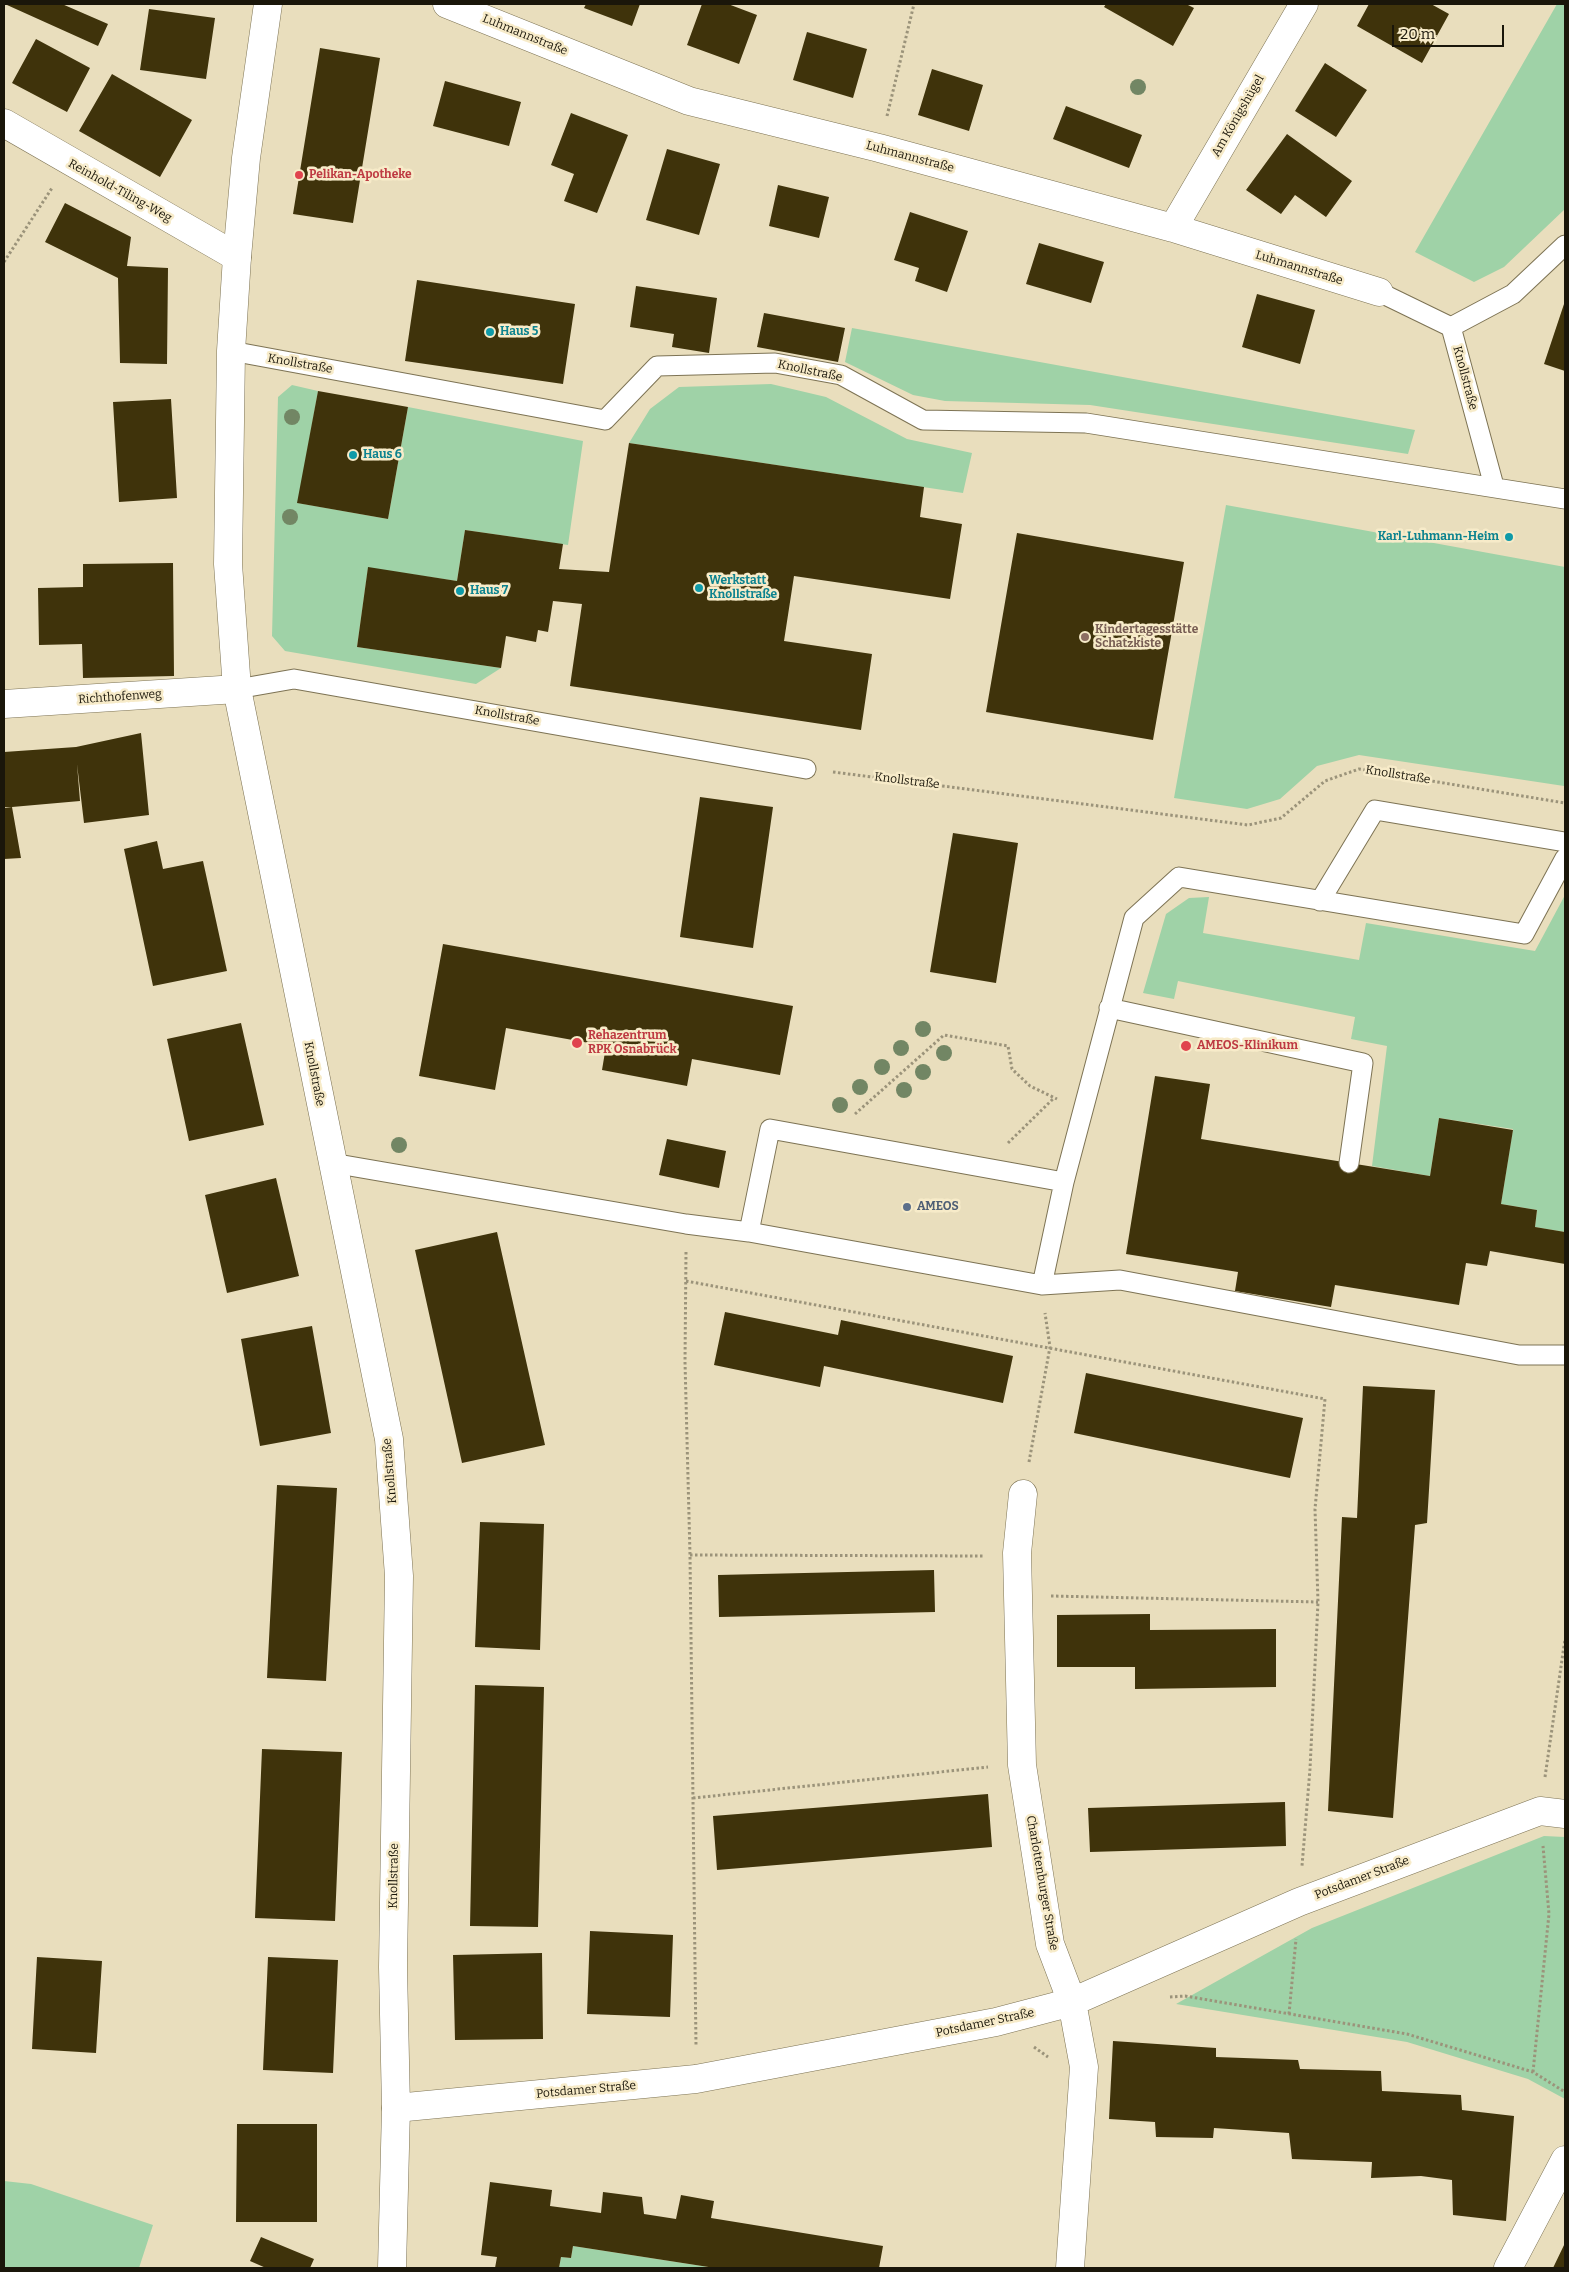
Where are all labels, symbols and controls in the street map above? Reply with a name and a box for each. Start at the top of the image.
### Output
street label: Luhmannstraße [480,11,570,59]
scale bar [1394,15,1506,47]
text: 20 m [1400,25,1435,43]
street label: Am Königshügel [1209,73,1267,159]
street label: Luhmannstraße [864,138,956,176]
street label: Reinhold-Tiling-Weg [66,157,174,225]
place label: Pelikan-Apotheke [309,168,412,182]
marker: Pelikan-Apotheke [293,169,305,181]
street label: Luhmannstraße [1254,248,1344,288]
place label: Haus 5 [500,325,538,339]
marker: Haus 5 [484,326,496,338]
street label: Knollstraße [1450,344,1480,412]
street label: Knollstraße [266,351,334,377]
street label: Knollstraße [776,357,844,385]
place label: Haus 6 [363,448,402,462]
marker: Haus 6 [347,449,359,461]
place label: Karl-Luhmann-Heim [1378,530,1499,544]
marker: Karl-Luhmann-Heim [1503,531,1515,543]
place label: Werkstatt Knollstraße [709,574,777,602]
marker: Werkstatt Knollstraße [693,582,705,594]
place label: Haus 7 [470,584,508,598]
marker: Haus 7 [454,585,466,597]
place label: Kindertagesstätte Schatzkiste [1095,623,1198,651]
marker: Kindertagesstätte Schatzkiste [1079,631,1091,643]
street label: Richthofenweg [78,687,162,707]
street label: Knollstraße [473,703,541,729]
street label: Knollstraße [1365,763,1431,787]
street label: Knollstraße [874,770,940,792]
place label: Rehazentrum RPK Osnabrück [588,1029,677,1057]
marker: Rehazentrum RPK Osnabrück [570,1036,584,1050]
marker: AMEOS-Klinikum [1179,1039,1193,1053]
place label: AMEOS-Klinikum [1197,1039,1298,1053]
street label: Knollstraße [301,1040,327,1108]
place label: AMEOS [917,1200,959,1214]
marker: AMEOS [901,1201,913,1213]
street label: Knollstraße [380,1438,400,1504]
street label: Charlottenburger Straße [1023,1814,1061,1952]
street label: Knollstraße [386,1843,402,1909]
street label: Potsdamer Straße [1313,1853,1411,1903]
street label: Potsdamer Straße [935,2006,1035,2040]
street label: Potsdamer Straße [535,2078,637,2102]

